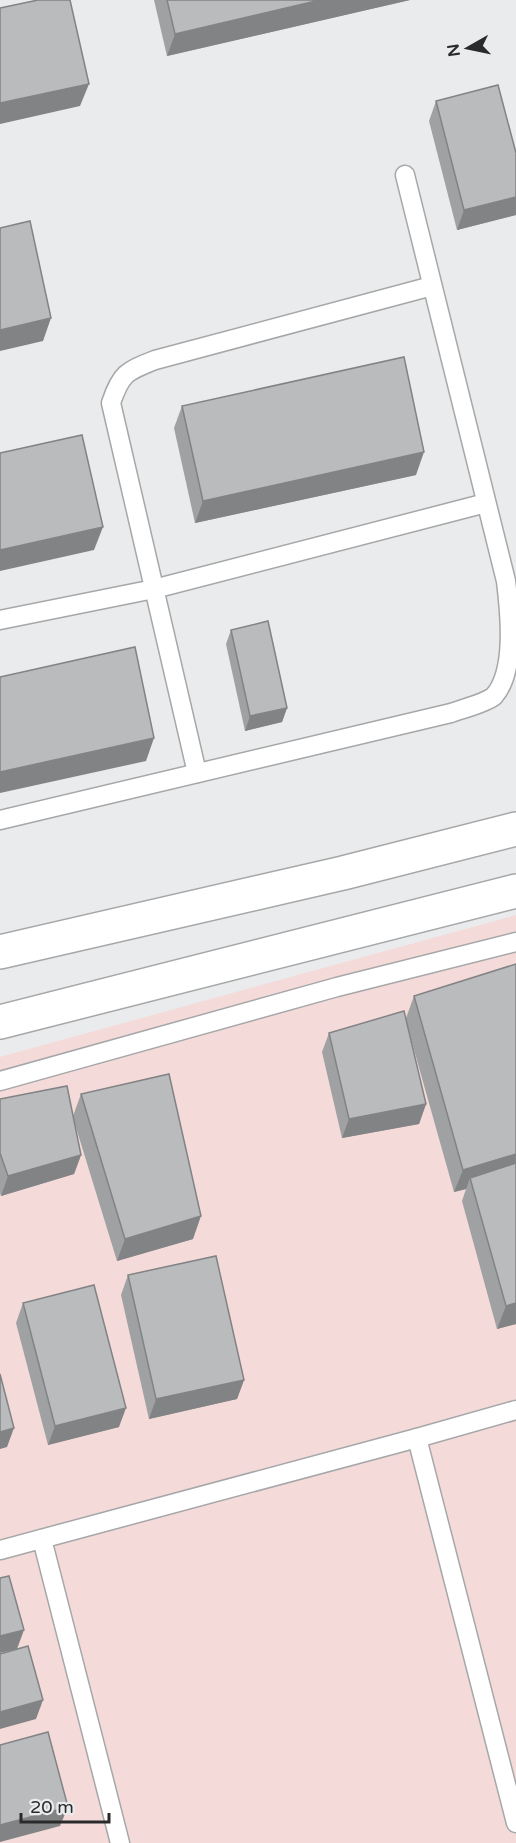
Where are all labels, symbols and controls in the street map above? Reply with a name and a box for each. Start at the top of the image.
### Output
north arrow [438,18,498,78]
text: N [443,42,465,58]
scale bar [21,1786,110,1824]
text: 20 m [30,1796,74,1818]

